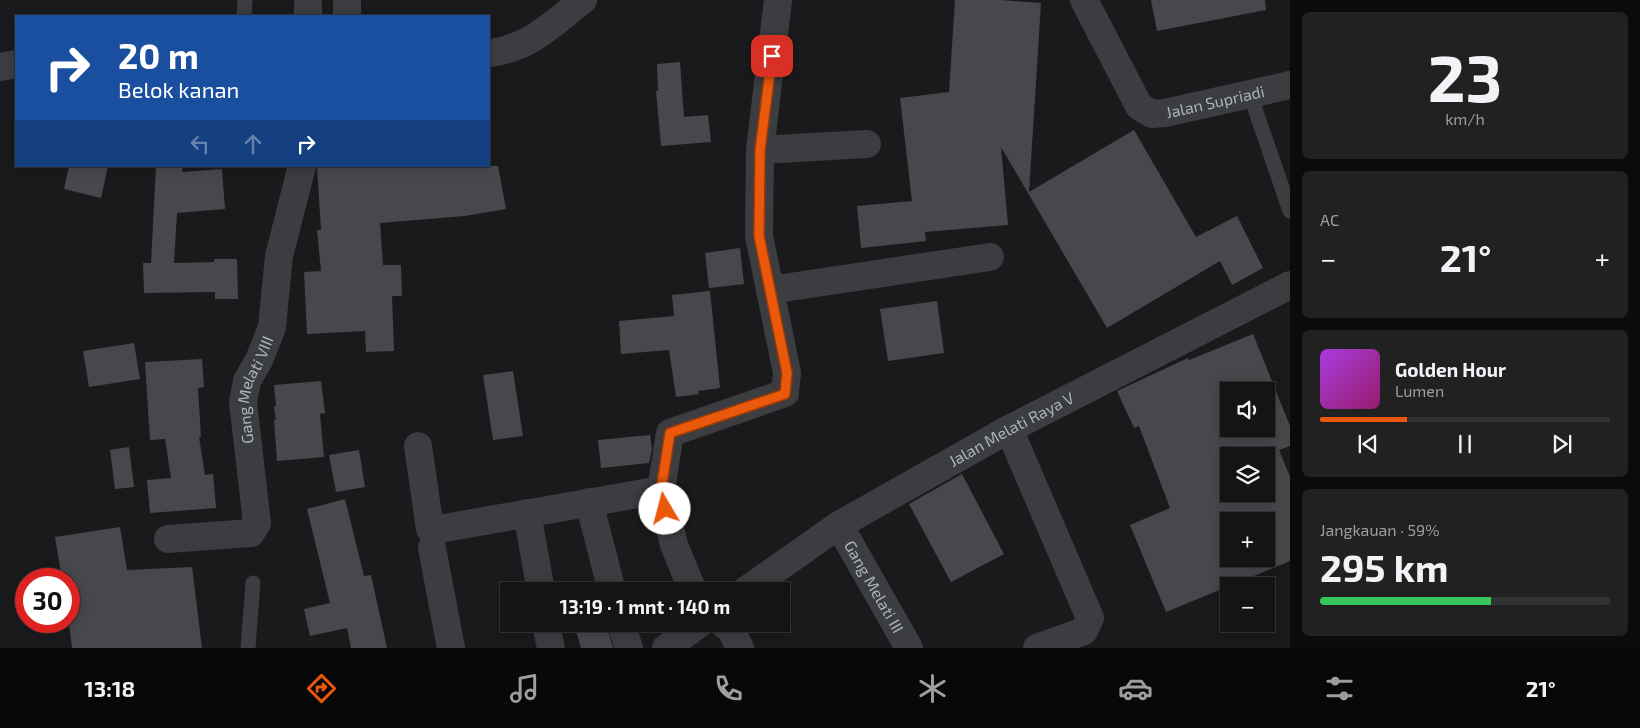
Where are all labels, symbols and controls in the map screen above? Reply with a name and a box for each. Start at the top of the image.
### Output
text: 20 m [118,34,199,76]
icon: right [35,35,100,100]
pin [751,35,793,77]
text: 23 [1428,37,1502,115]
icon: arrive [758,42,786,70]
text: Belok kanan [118,76,239,102]
street label: Jalan Supriadi [1164,81,1266,122]
text: km/h [1445,109,1485,128]
icon: left [186,130,214,158]
icon: ahead [239,130,267,158]
icon: right [292,130,320,158]
text: AC [1320,210,1339,229]
text: 21° [1440,234,1491,280]
text: − [1320,241,1336,275]
text: + [1595,241,1610,275]
street label: Gang Melati VIII [233,333,277,445]
text: Golden Hour [1395,358,1506,381]
text: Lumen [1395,381,1444,400]
map controls [1220,382,1275,632]
button: sound [1220,382,1275,437]
street label: Jalan Melati Raya V [945,387,1077,470]
icon: previous [1354,430,1382,458]
icon: pause [1451,430,1479,458]
icon: next [1548,430,1576,458]
button: layers [1220,447,1275,502]
position arrow [638,482,690,534]
button: + [1220,512,1275,567]
text: Jangkauan · 59% [1320,520,1440,539]
street label: Gang Melati III [841,537,908,636]
text: 295 km [1320,544,1448,590]
speed limit sign: 30 [15,568,80,633]
button: − [1220,577,1275,632]
text: 13:19 · 1 mnt · 140 m [560,595,730,618]
icon: directions [304,671,339,706]
icon: music [507,671,542,706]
icon: phone [711,671,746,706]
icon: climate [915,671,950,706]
icon: car [1118,671,1153,706]
icon: filters [1322,671,1357,706]
text: 13:18 [84,675,135,701]
text: 21° [1526,675,1556,701]

